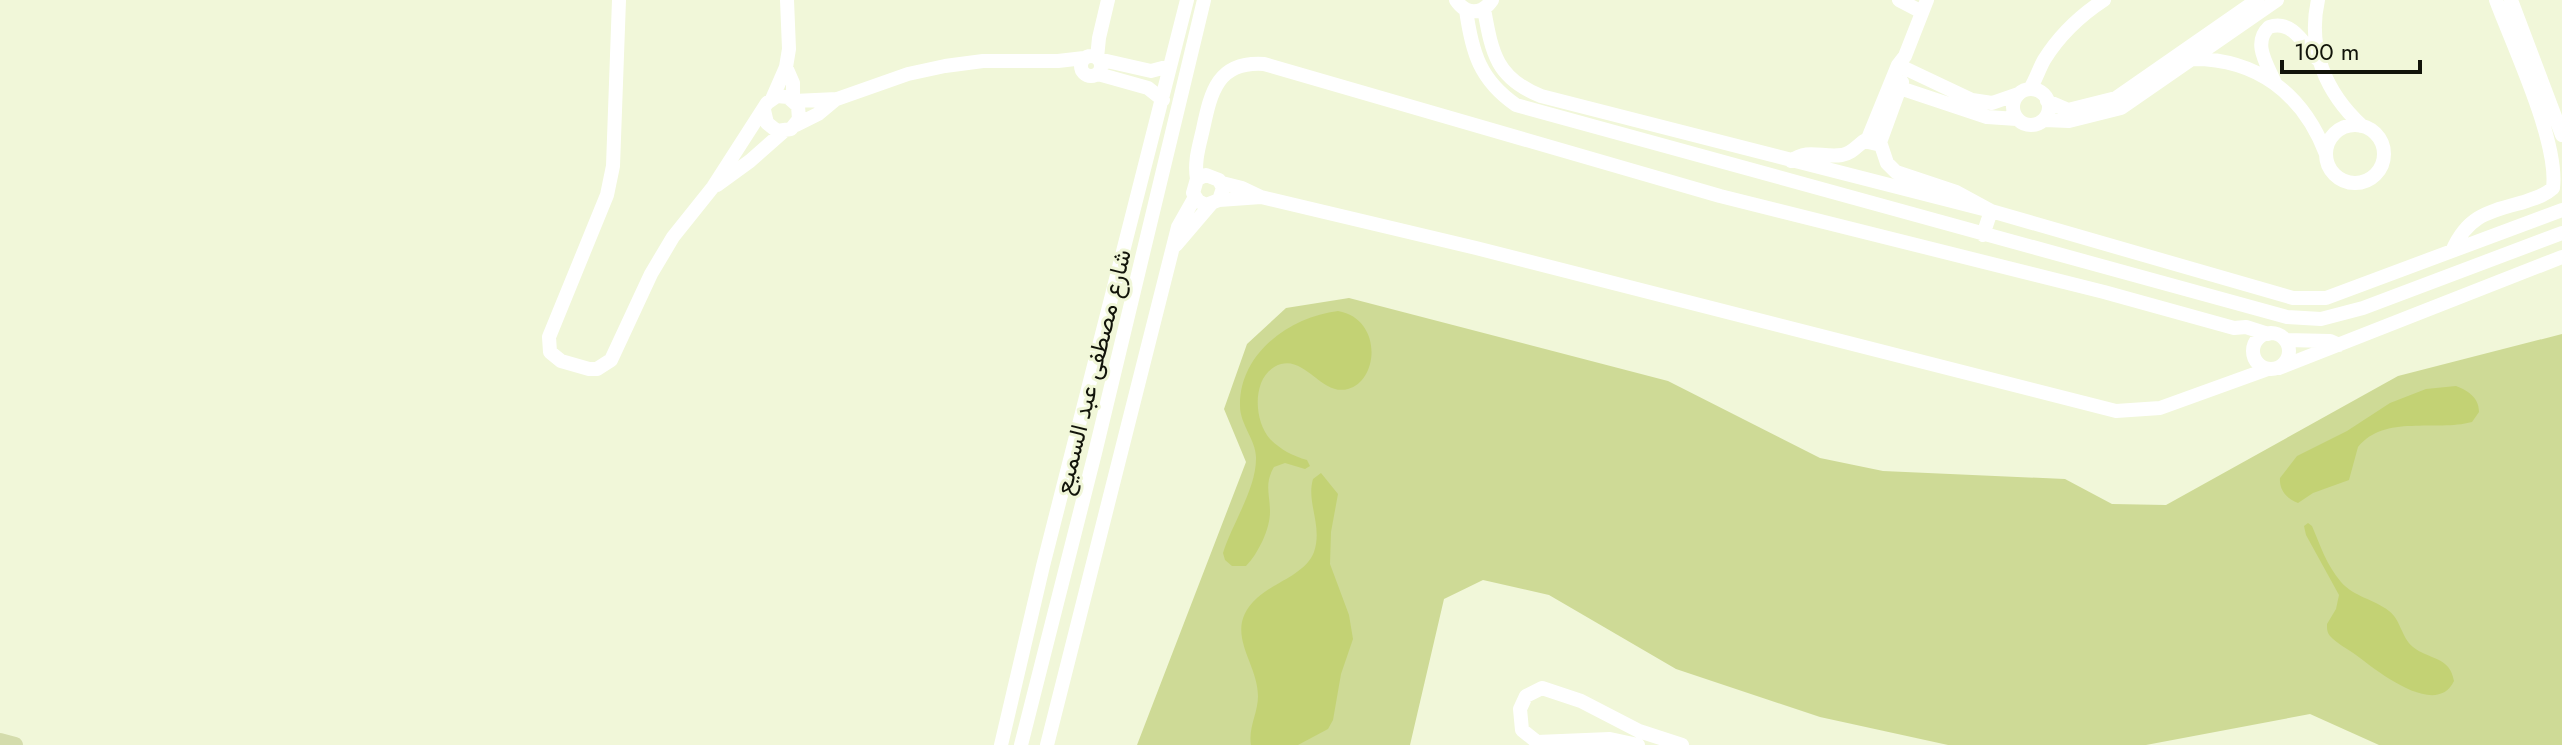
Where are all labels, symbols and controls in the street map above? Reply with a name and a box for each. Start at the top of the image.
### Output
scale bar [2282,24,2420,74]
text: 100 m [2294,34,2360,69]
street label: شارع مصطفى عبد السميع [1045,246,1140,498]

